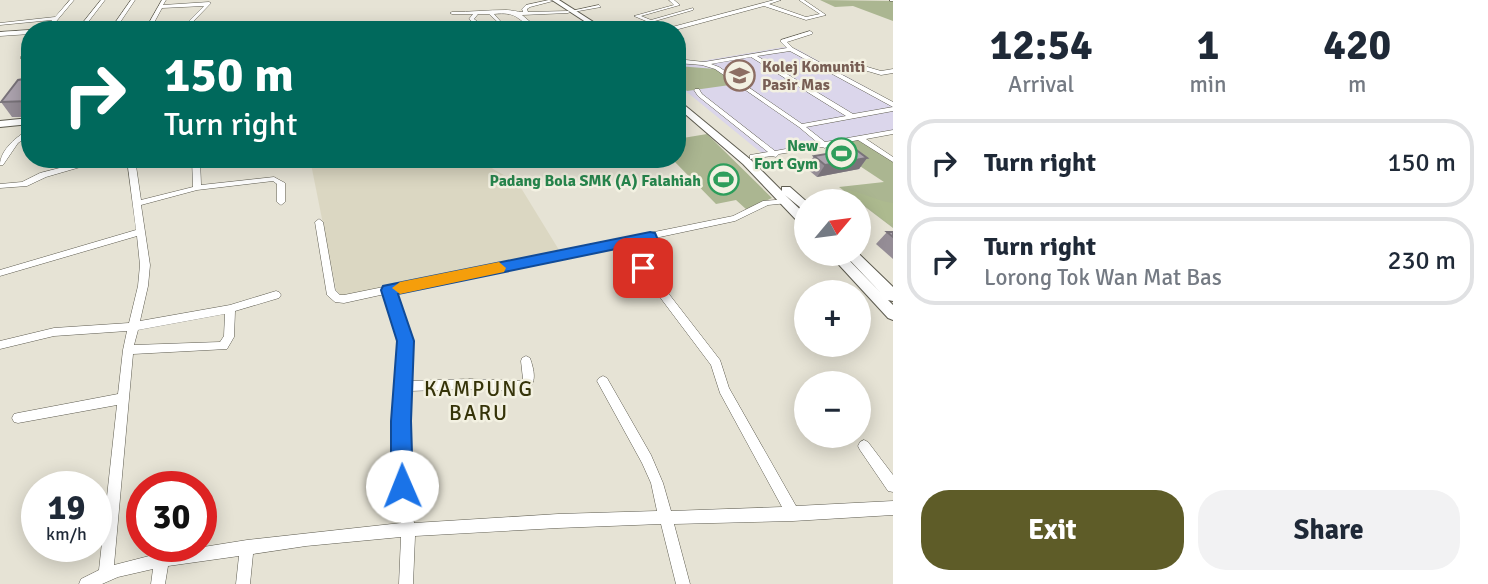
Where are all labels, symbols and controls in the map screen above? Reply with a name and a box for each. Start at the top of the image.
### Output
text: 12:54 [990,20,1093,71]
text: 1 [1197,20,1219,71]
text: 420 [1323,20,1391,71]
text: 150 m [164,45,294,105]
icon: right [49,49,140,140]
place label: Kolej Komuniti Pasir Mas [762,57,865,95]
school or university icon: Kolej Komuniti Pasir Mas [722,58,756,92]
text: Arrival [1008,70,1074,99]
text: min [1189,70,1227,99]
text: m [1348,70,1366,99]
text: Turn right [164,105,297,144]
place label: New Fort Gym [754,136,819,174]
sports icon: New Fort Gym [824,137,858,171]
icon: right [925,144,963,182]
text: Turn right [984,147,1096,179]
text: 150 m [1387,147,1456,179]
sports icon: Padang Bola SMK (A) Falahiah [707,163,741,197]
place label: Padang Bola SMK (A) Falahiah [490,171,701,191]
north arrow [794,189,872,266]
map controls [794,189,871,448]
text: Turn right [984,231,1096,263]
pin [613,238,673,298]
icon: right [925,242,963,280]
text: 230 m [1387,245,1456,277]
icon: arrive [624,249,662,287]
text: Lorong Tok Wan Mat Bas [984,263,1222,292]
button: + [794,280,871,357]
button: − [794,371,871,448]
district label: KAMPUNG BARU [424,376,534,426]
position arrow [365,449,439,523]
speed limit sign: 30 [126,471,217,562]
text: 19 [48,486,85,529]
button: Exit [921,490,1184,570]
button: Share [1198,490,1460,570]
text: km/h [46,523,87,545]

